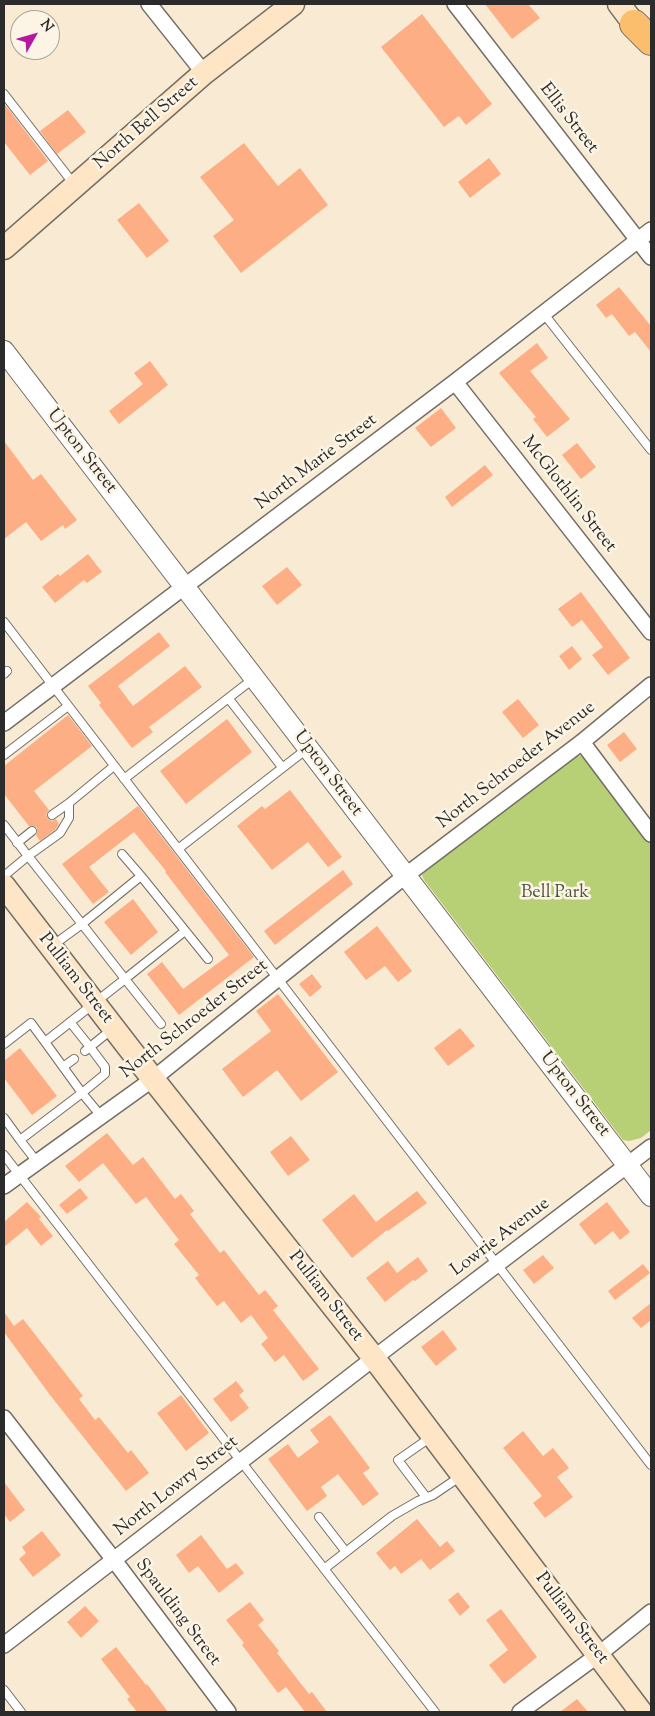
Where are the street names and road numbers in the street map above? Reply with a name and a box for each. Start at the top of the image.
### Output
street label: North Bell Street [90,73,204,175]
street label: Ellis Street [534,79,602,159]
street label: Upton Street [41,405,121,499]
street label: North Marie Street [252,410,382,516]
street label: McGlothlin Street [516,433,620,557]
street label: North Schroeder Avenue [434,698,600,834]
street label: Upton Street [288,727,366,821]
street label: Pulliam Street [33,929,117,1029]
street label: North Schroeder Street [117,956,273,1084]
street label: Upton Street [534,1048,614,1142]
street label: Lowrie Avenue [447,1194,555,1282]
street label: Pulliam Street [283,1247,367,1347]
street label: North Lowry Street [111,1432,243,1542]
street label: Spaulding Street [130,1555,224,1671]
street label: Pulliam Street [530,1569,612,1669]

